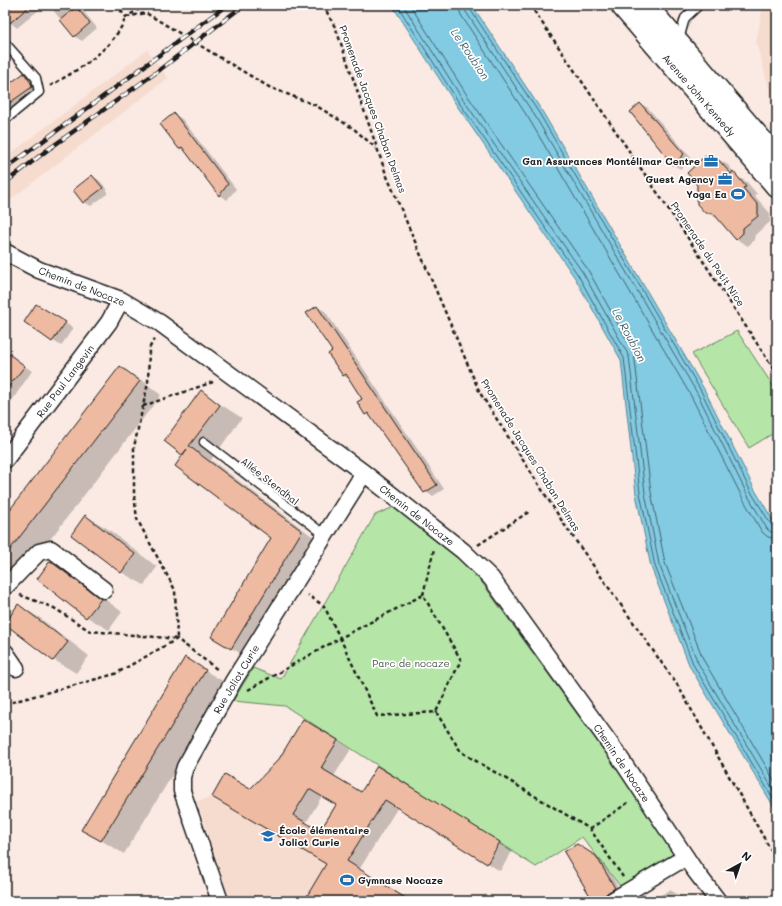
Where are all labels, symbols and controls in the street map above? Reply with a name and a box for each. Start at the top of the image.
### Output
street label: Promenade Jacques Chaban Delmas [336,23,410,195]
water label: Le Roubion [448,25,493,82]
street label: Avenue John Kennedy [659,51,739,139]
office icon: Gan Assurances Montélimar Centre [703,153,719,169]
place label: Gan Assurances Montélimar Centre [522,154,700,168]
office icon: Guest Agency [717,171,733,187]
place label: Guest Agency [646,172,715,186]
sports icon: Yoga Ea [730,186,746,202]
place label: Yoga Ea [686,187,727,201]
street label: Promenade du Petit Nice [668,199,748,309]
street label: Chemin de Nocaze [37,263,127,309]
water label: Le Roubion [609,305,650,364]
street label: Rue Paul Langevin [33,342,97,420]
street label: Promenade Jacques Chaban Delmas [478,376,584,534]
street label: Allée Stendhal [238,454,302,508]
street label: Chemin de Nocaze [377,481,457,549]
street label: Rue Joliot Curie [210,642,262,716]
park label: Parc de nocaze [372,656,450,670]
street label: Chemin de Nocaze [591,721,653,805]
place label: École élémentaire Joliot Curie [279,823,369,849]
school or university icon: École élémentaire Joliot Curie [260,828,276,844]
north arrow [720,844,760,884]
text: N [739,848,755,864]
sports icon: Gymnase Nocaze [339,872,355,888]
place label: Gymnase Nocaze [358,873,443,887]

